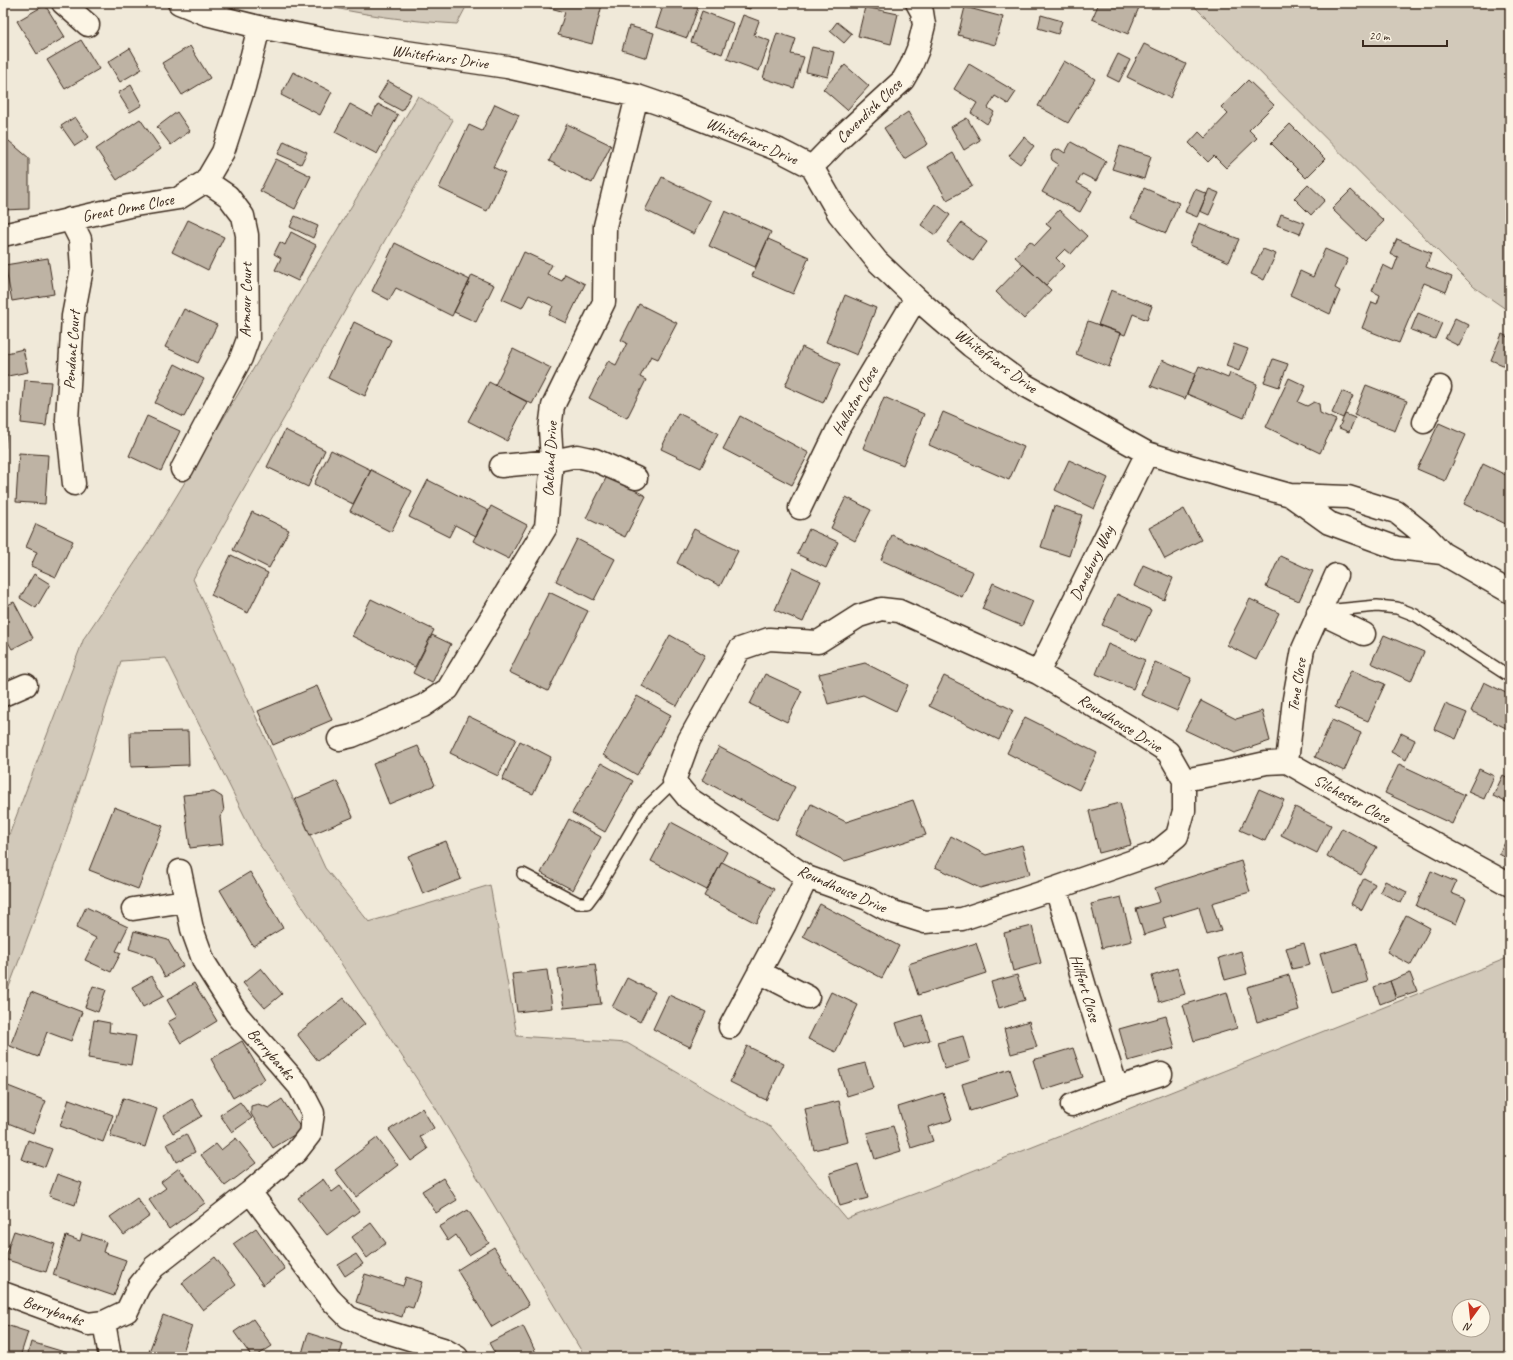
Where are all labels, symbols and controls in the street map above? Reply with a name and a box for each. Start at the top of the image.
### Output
scale bar [1363,22,1447,48]
text: 20 m [1369,28,1391,44]
street label: Whitefriars Drive [391,40,491,74]
street label: Cavendish Close [832,73,908,147]
street label: Whitefriars Drive [703,113,802,170]
street label: Great Orme Close [81,189,177,227]
street label: Armour Court [235,261,257,338]
street label: Pendant Court [59,307,85,390]
street label: Whitefriars Drive [951,324,1043,399]
street label: Hallaton Close [827,361,884,439]
street label: Oatland Drive [538,419,562,497]
street label: Danebury Way [1065,521,1119,604]
street label: Tene Close [1283,655,1311,713]
street label: Roundhouse Drive [1074,689,1167,758]
street label: Silchester Close [1310,770,1395,829]
street label: Roundhouse Drive [794,860,891,918]
street label: Hillfort Close [1065,952,1105,1026]
street label: Berrybanks [243,1024,300,1085]
street label: Berrybanks [20,1291,87,1331]
north arrow [1451,1298,1491,1338]
text: N [1461,1319,1474,1335]

